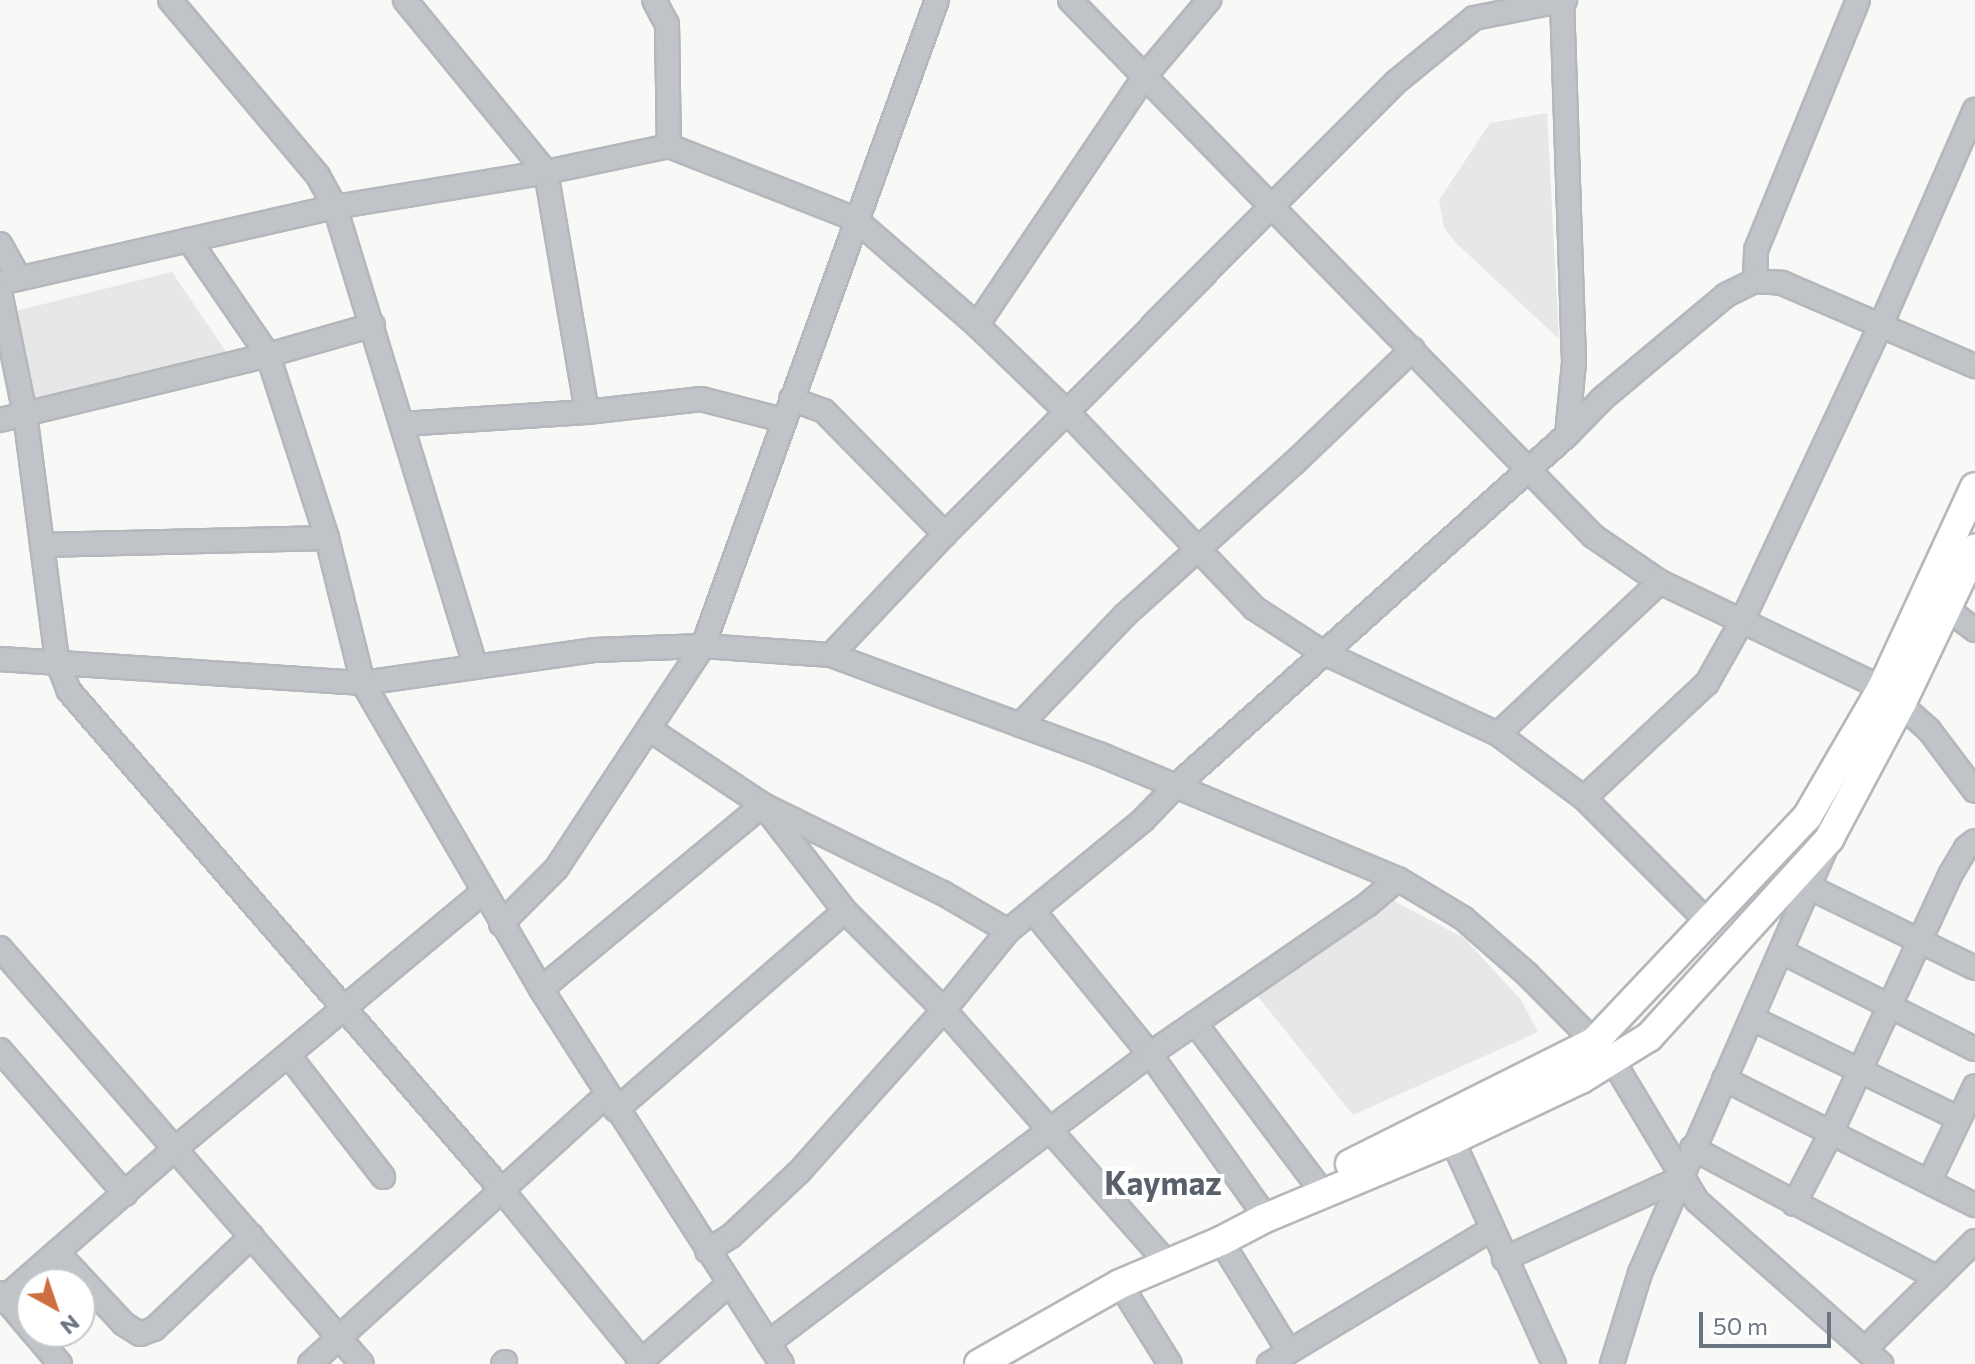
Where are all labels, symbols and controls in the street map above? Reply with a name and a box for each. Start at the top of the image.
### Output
district label: Kaymaz [1104,1163,1222,1201]
north arrow [16,1268,96,1348]
scale bar [1703,1296,1835,1346]
text: N [55,1310,85,1341]
text: 50 m [1713,1311,1768,1340]

